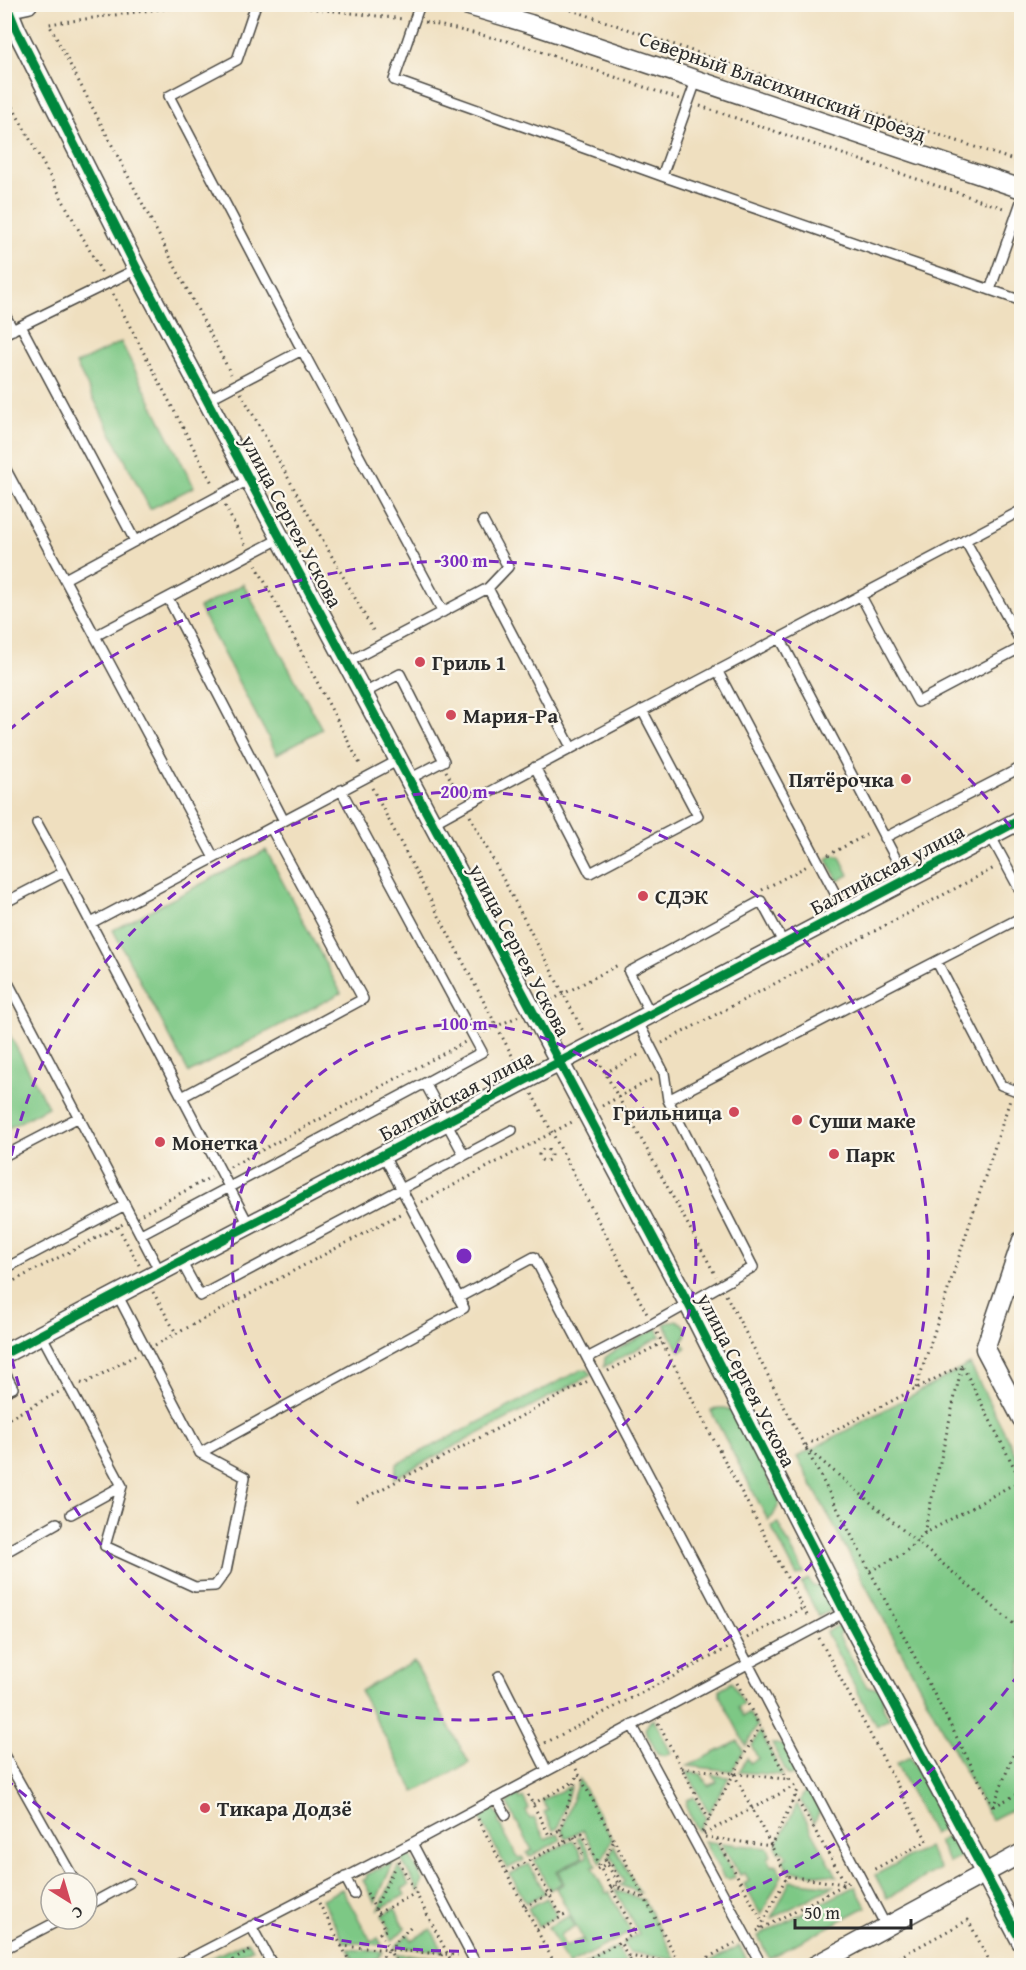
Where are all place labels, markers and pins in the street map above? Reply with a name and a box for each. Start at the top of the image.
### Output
place label: Гриль 1 [432,647,506,678]
marker: Гриль 1 [413,655,427,669]
place label: Мария-Ра [463,700,559,731]
marker: Мария-Ра [444,708,458,722]
place label: Пятёрочка [789,764,894,795]
marker: Пятёрочка [899,772,913,786]
place label: СДЭК [655,881,708,912]
marker: СДЭК [636,889,650,903]
place label: Грильница [613,1097,722,1128]
marker: Грильница [727,1105,741,1119]
place label: Суши маке [809,1105,916,1136]
marker: Суши маке [790,1113,804,1127]
place label: Монетка [172,1127,258,1158]
marker: Монетка [153,1135,167,1149]
place label: Парк [846,1139,896,1170]
marker: Парк [827,1147,841,1161]
centre of rings [454,1246,474,1266]
place label: Тикара Додзё [217,1793,352,1824]
marker: Тикара Додзё [198,1801,212,1815]

